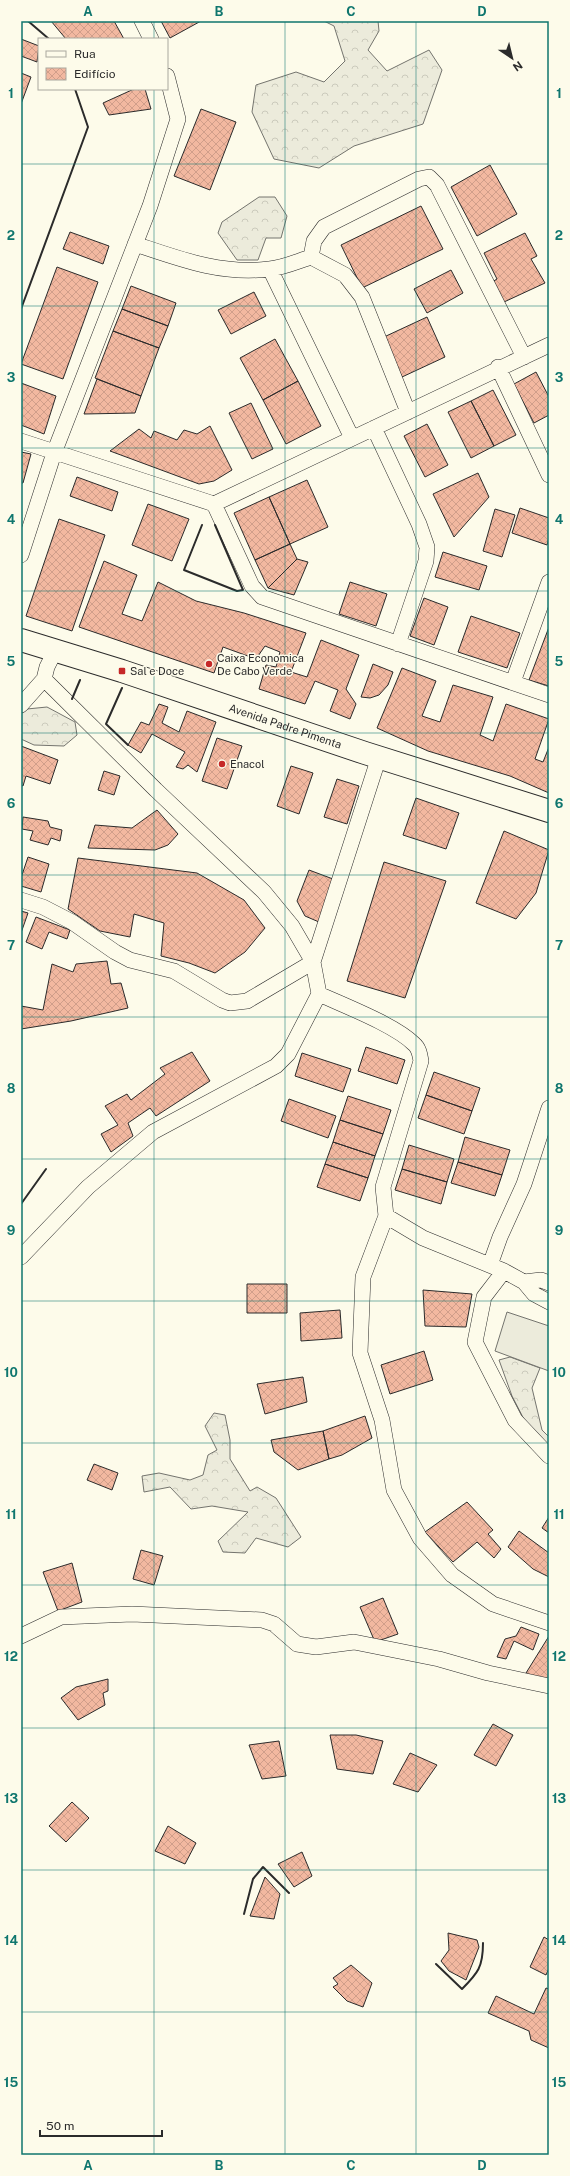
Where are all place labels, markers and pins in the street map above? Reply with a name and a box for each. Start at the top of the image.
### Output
place label: Caixa Economica De Cabo Verde [217,652,304,677]
marker: Caixa Economica De Cabo Verde [204,659,214,669]
place label: Sal e Doce [130,665,184,677]
marker: Sal e Doce [117,666,127,676]
place label: Enacol [230,758,265,770]
marker: Enacol [217,759,227,769]

